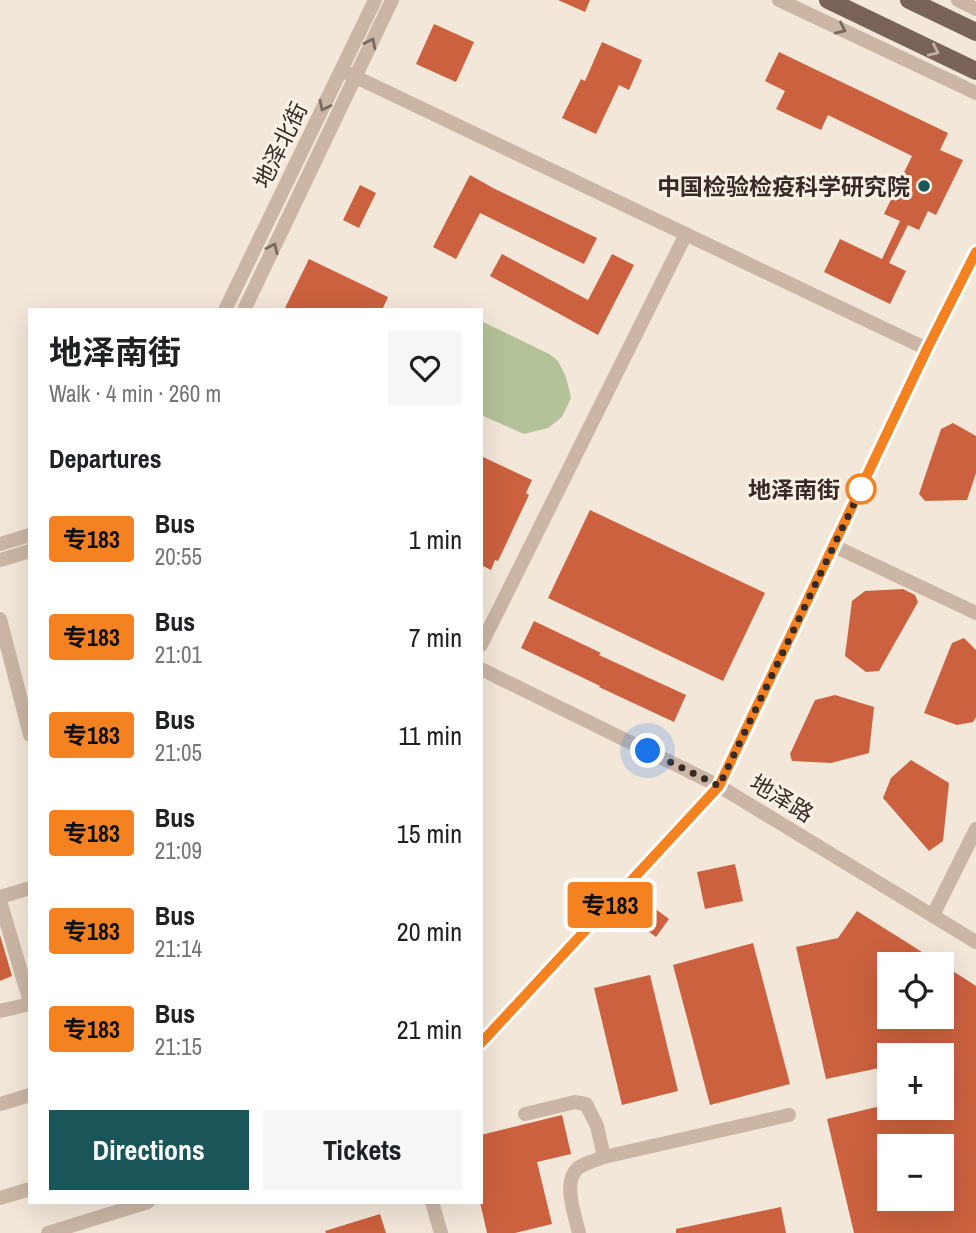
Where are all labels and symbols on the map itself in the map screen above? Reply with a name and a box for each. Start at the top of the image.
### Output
one-way arrow [834,21,846,35]
one-way arrow [363,38,377,50]
one-way arrow [927,43,939,57]
street label: 地泽北街 [246,97,314,193]
one-way arrow [318,99,332,111]
place label: 中国检验检疫科学研究院 [657,171,910,202]
marker: 中国检验检疫科学研究院 [916,178,932,194]
one-way arrow [265,243,279,255]
place label: 地泽南街 [748,474,840,505]
marker: 地泽南街 [846,474,876,504]
your location [630,733,665,768]
street label: 地泽路 [744,767,820,829]
line badge: 专183 [561,882,659,928]

